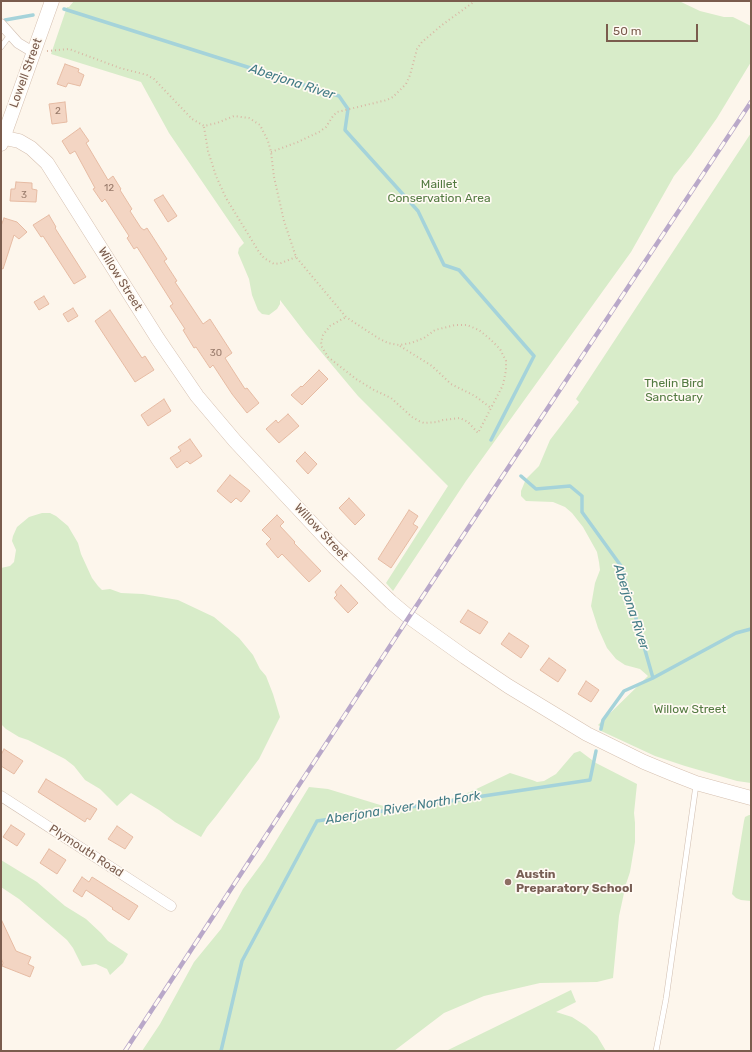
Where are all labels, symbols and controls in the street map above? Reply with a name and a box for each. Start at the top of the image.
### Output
scale bar [608,16,700,42]
text: 50 m [613,24,641,38]
street label: Lowell Street [7,36,45,110]
water label: Aberjona River [247,61,337,103]
house number: 2 [55,105,61,117]
park label: Maillet Conservation Area [387,178,491,206]
house number: 12 [104,182,114,194]
house number: 3 [21,189,27,201]
street label: Willow Street [95,245,145,313]
house number: 30 [210,347,222,359]
park label: Thelin Bird Sanctuary [644,377,704,405]
street label: Willow Street [291,501,351,563]
water label: Aberjona River [610,562,652,652]
park label: Willow Street [654,703,726,717]
water label: Aberjona River North Fork [324,788,482,828]
street label: Plymouth Road [46,822,126,880]
place label: Austin Preparatory School [516,868,633,896]
marker: Austin Preparatory School [503,877,513,887]

